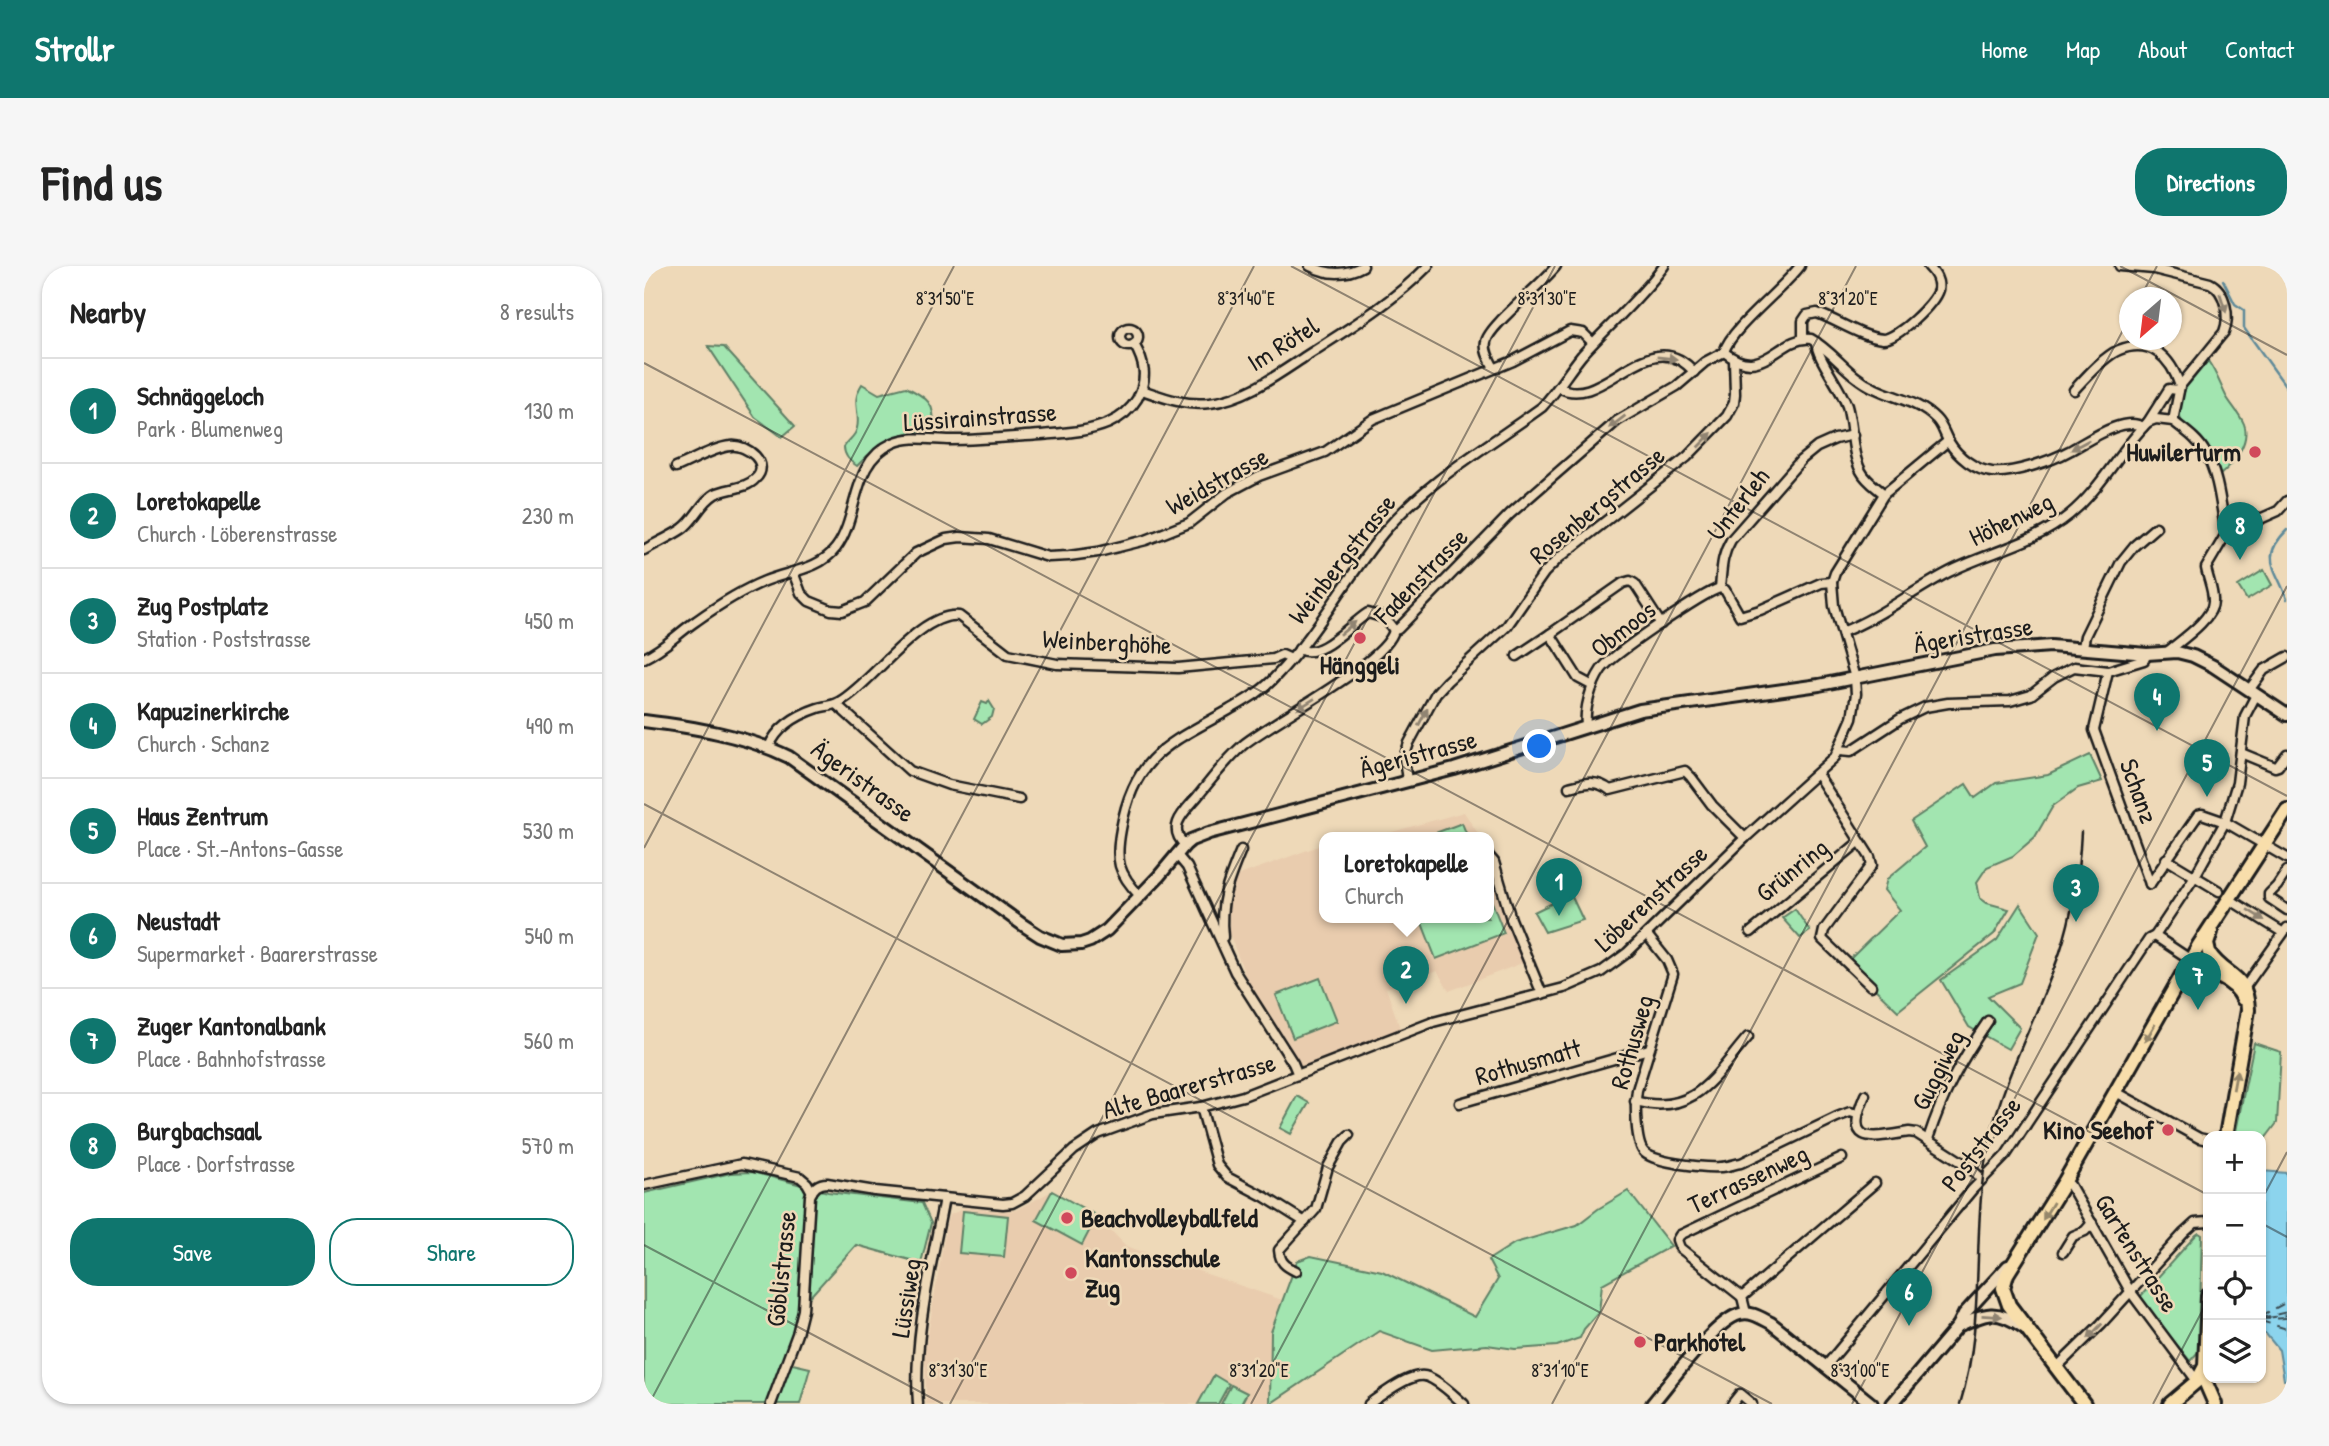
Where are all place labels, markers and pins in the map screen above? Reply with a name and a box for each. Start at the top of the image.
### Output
place label: Huwilerturm [2126,434,2241,469]
marker: Huwilerturm [2247,444,2263,460]
pin: 8 [2217,502,2263,560]
marker: Hänggeli [1352,630,1368,646]
place label: Hänggeli [1320,647,1400,683]
pin: 4 [2134,673,2180,731]
pin: 5 [2184,739,2230,797]
pin: 1 [1536,858,1582,916]
pin: 3 [2053,864,2099,922]
pin: 2 [1383,946,1429,1004]
pin: 7 [2175,952,2221,1010]
place label: Kino Seehof [2043,1112,2155,1147]
marker: Kino Seehof [2160,1122,2176,1138]
place label: Beachvolleyballfeld [1081,1200,1259,1236]
marker: Beachvolleyballfeld [1059,1210,1075,1226]
place label: Kantonsschule Zug [1085,1240,1221,1306]
marker: Kantonsschule Zug [1063,1265,1079,1281]
pin: 6 [1886,1268,1932,1326]
place label: Parkhotel [1654,1324,1746,1359]
marker: Parkhotel [1632,1334,1648,1350]

